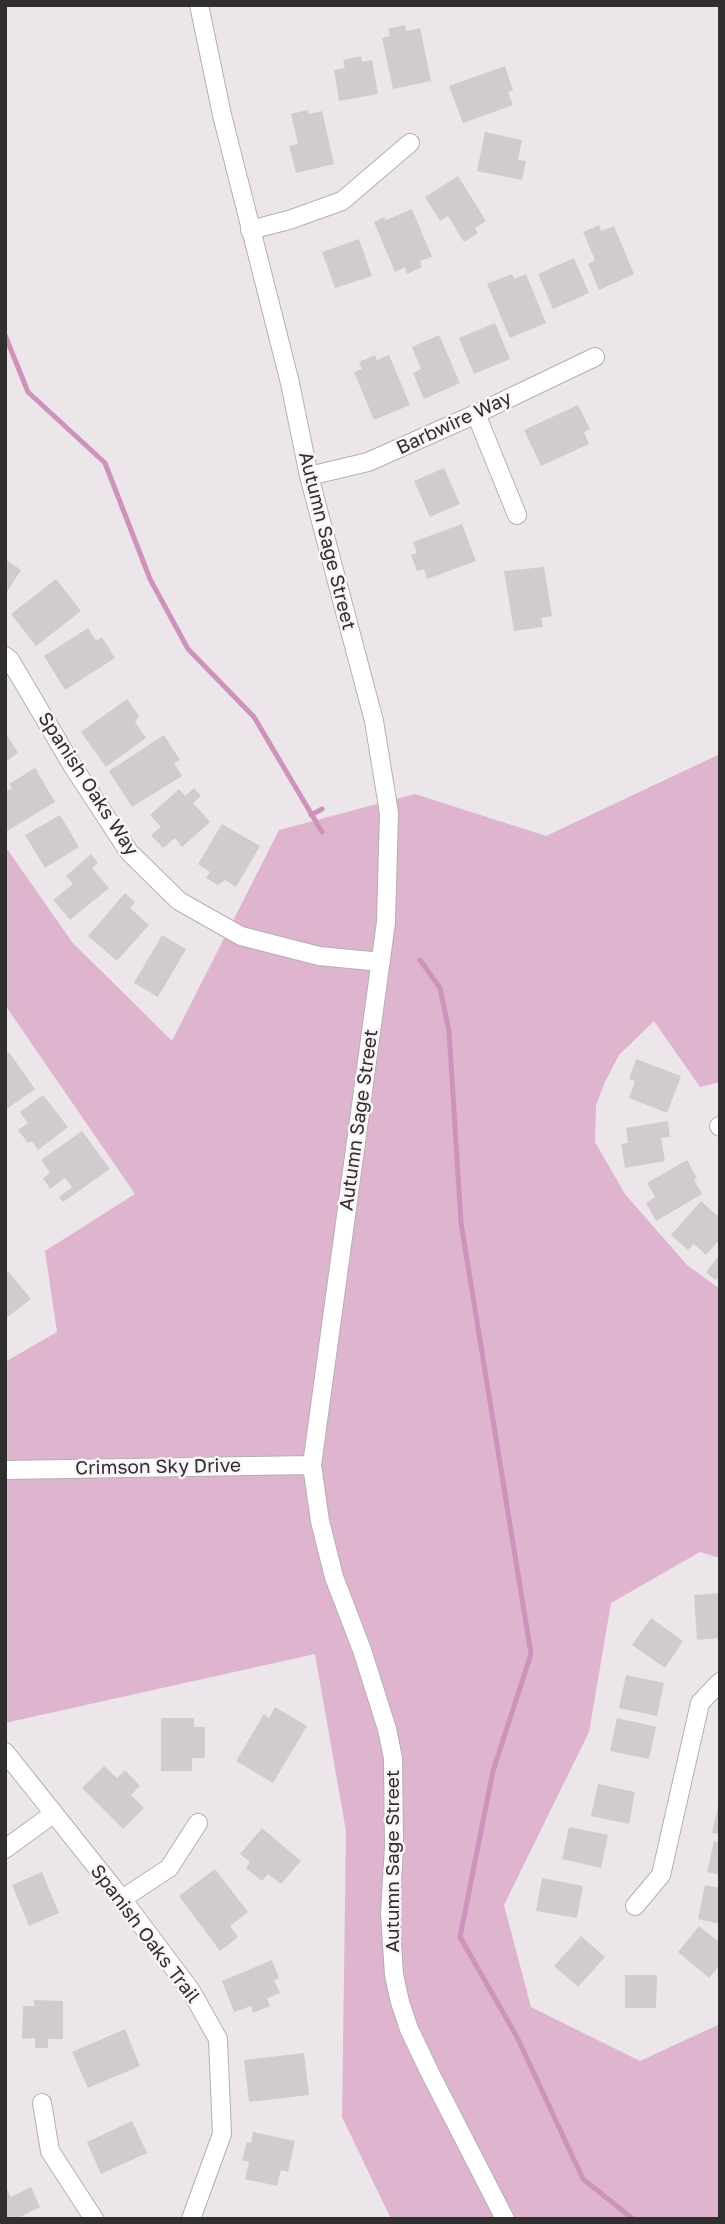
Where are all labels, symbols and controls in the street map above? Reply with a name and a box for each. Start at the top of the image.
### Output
street label: Barbwire Way [393,386,515,460]
street label: Autumn Sage Street [294,450,360,632]
street label: Spanish Oaks Way [33,708,143,860]
street label: Autumn Sage Street [335,1028,383,1212]
street label: Crimson Sky Drive [75,1454,241,1480]
street label: Autumn Sage Street [382,1770,404,1952]
street label: Spanish Oaks Trail [86,1860,204,2008]

